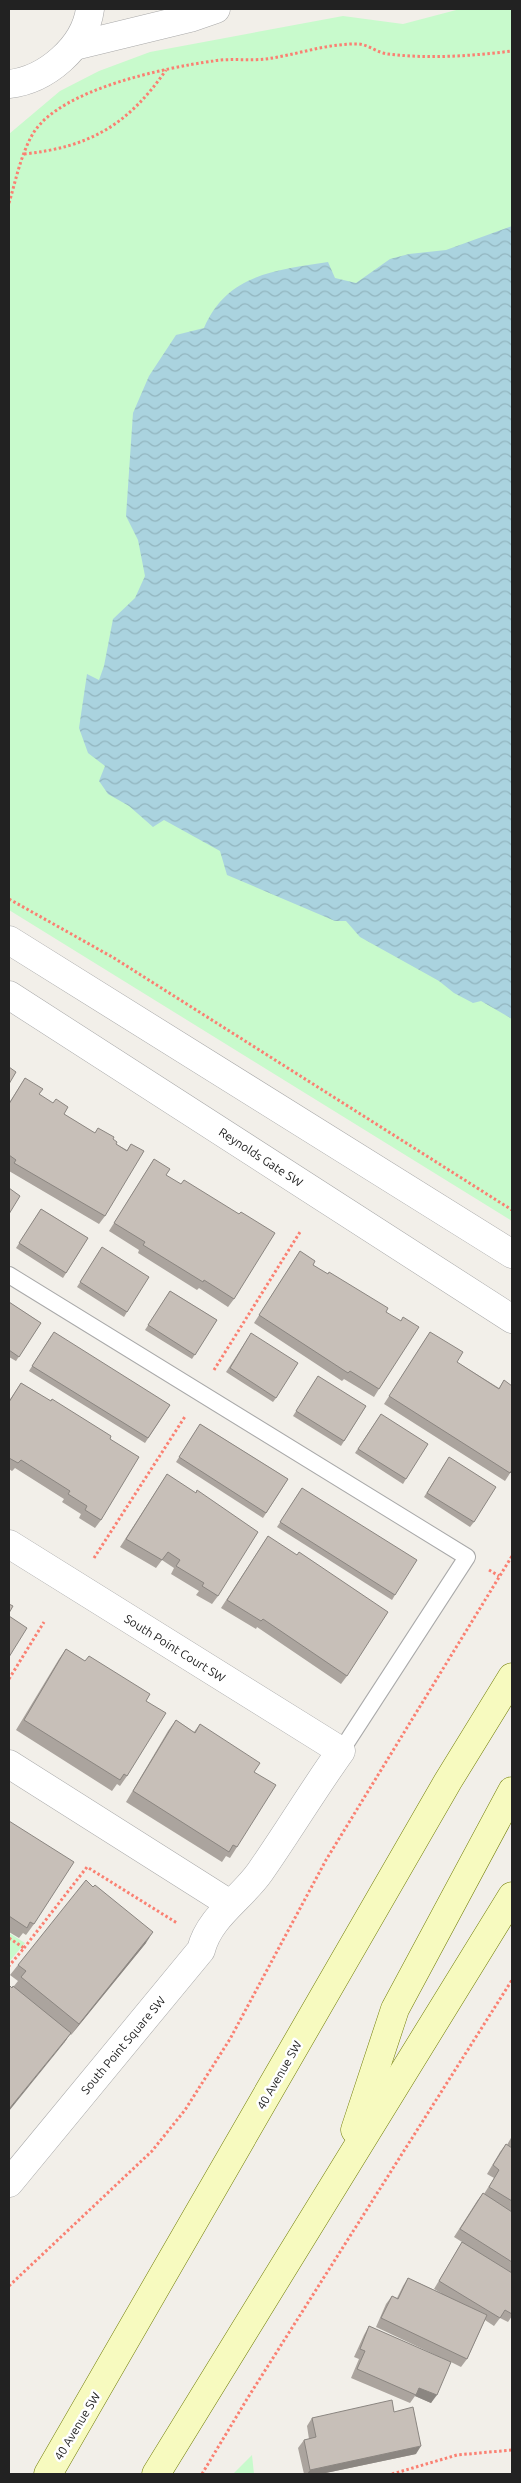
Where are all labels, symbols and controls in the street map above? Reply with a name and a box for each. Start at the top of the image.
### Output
street label: Reynolds Gate SW [217,1125,305,1189]
street label: South Point Court SW [122,1612,228,1684]
street label: South Point Square SW [78,1994,168,2096]
street label: 40 Avenue SW [254,2038,304,2112]
street label: 40 Avenue SW [52,2390,102,2462]

